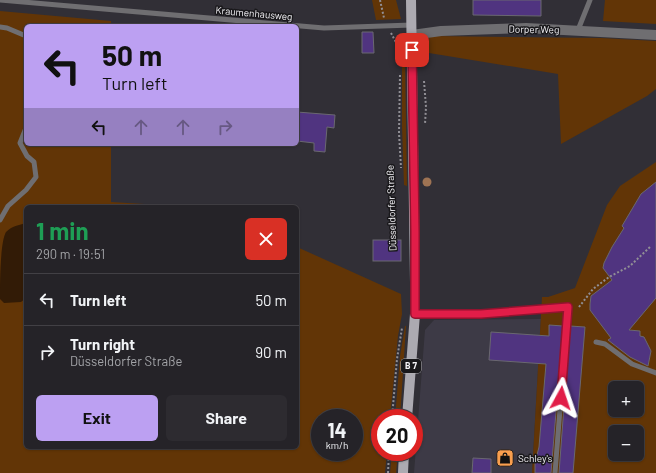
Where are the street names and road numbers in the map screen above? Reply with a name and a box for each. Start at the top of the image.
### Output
street label: Kraumenhausweg [215,4,293,22]
street label: Dorper Weg [509,23,559,35]
street label: Düsseldorfer Straße [383,165,399,251]
road number: B 7 [401,359,421,373]

